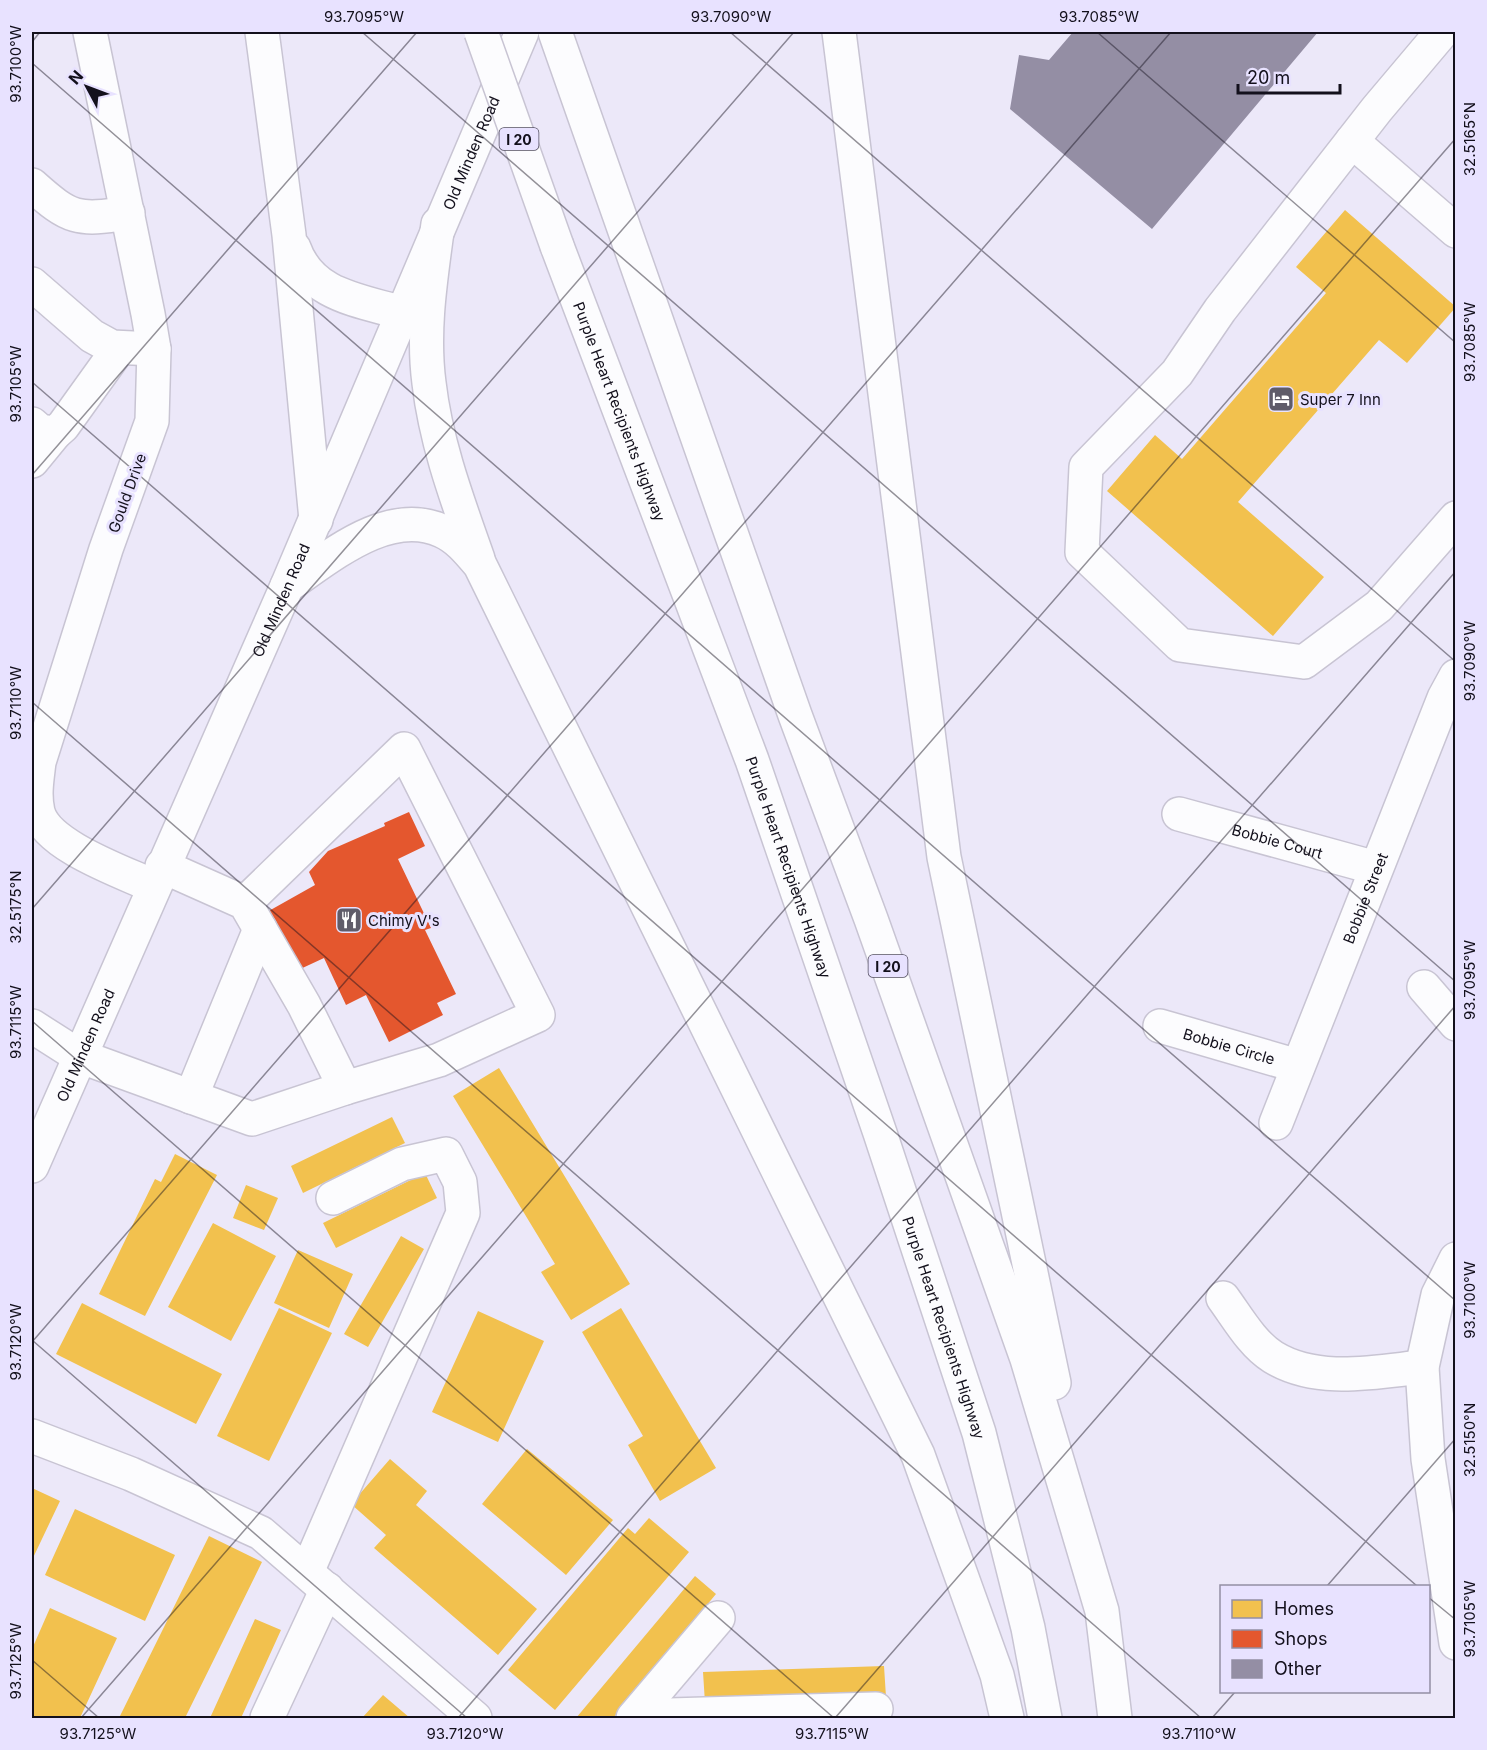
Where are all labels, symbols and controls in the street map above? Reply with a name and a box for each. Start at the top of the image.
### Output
text: 93.7095°W [324,7,404,26]
text: 93.7090°W [691,7,771,26]
text: 93.7085°W [1059,7,1139,26]
text: 93.7100°W [6,25,25,103]
north arrow [57,57,117,117]
scale bar [1238,57,1340,95]
text: N [64,66,87,88]
text: 20 m [1247,67,1290,88]
street label: Old Minden Road [438,93,503,213]
text: 32.5165°N [1460,102,1479,176]
road number: I 20 [500,128,538,150]
street label: Purple Heart Recipients Highway [570,299,670,524]
text: 93.7085°W [1460,302,1479,382]
text: 93.7105°W [6,345,25,423]
hotel icon: Super 7 Inn [1266,384,1296,414]
place label: Super 7 Inn [1300,390,1381,409]
street label: Gould Drive [104,451,150,535]
street label: Old Minden Road [248,541,313,660]
text: 93.7090°W [1460,621,1479,701]
text: 93.7110°W [6,666,25,740]
street label: Purple Heart Recipients Highway [742,754,836,981]
street label: Bobbie Court [1230,819,1325,863]
street label: Bobbie Street [1338,850,1392,946]
text: 32.5175°N [6,870,25,944]
restaurant icon: Chimy V's [334,905,364,935]
place label: Chimy V's [368,911,440,930]
text: 93.7095°W [1460,940,1479,1020]
road number: I 20 [868,955,908,977]
text: 93.7115°W [6,985,25,1059]
street label: Old Minden Road [52,986,118,1105]
street label: Bobbie Circle [1181,1024,1277,1068]
street label: Purple Heart Recipients Highway [899,1214,990,1441]
text: 93.7100°W [1460,1261,1479,1339]
text: 93.7120°W [6,1303,25,1381]
text: 32.5150°N [1460,1403,1479,1477]
text: 93.7105°W [1460,1580,1479,1658]
legend [1220,1585,1430,1693]
text: Homes [1274,1598,1334,1619]
text: 93.7125°W [6,1622,25,1699]
text: Shops [1274,1628,1328,1649]
text: Other [1274,1658,1322,1679]
text: 93.7125°W [60,1724,137,1743]
text: 93.7120°W [426,1724,504,1743]
text: 93.7115°W [795,1724,869,1743]
text: 93.7110°W [1162,1724,1236,1743]

